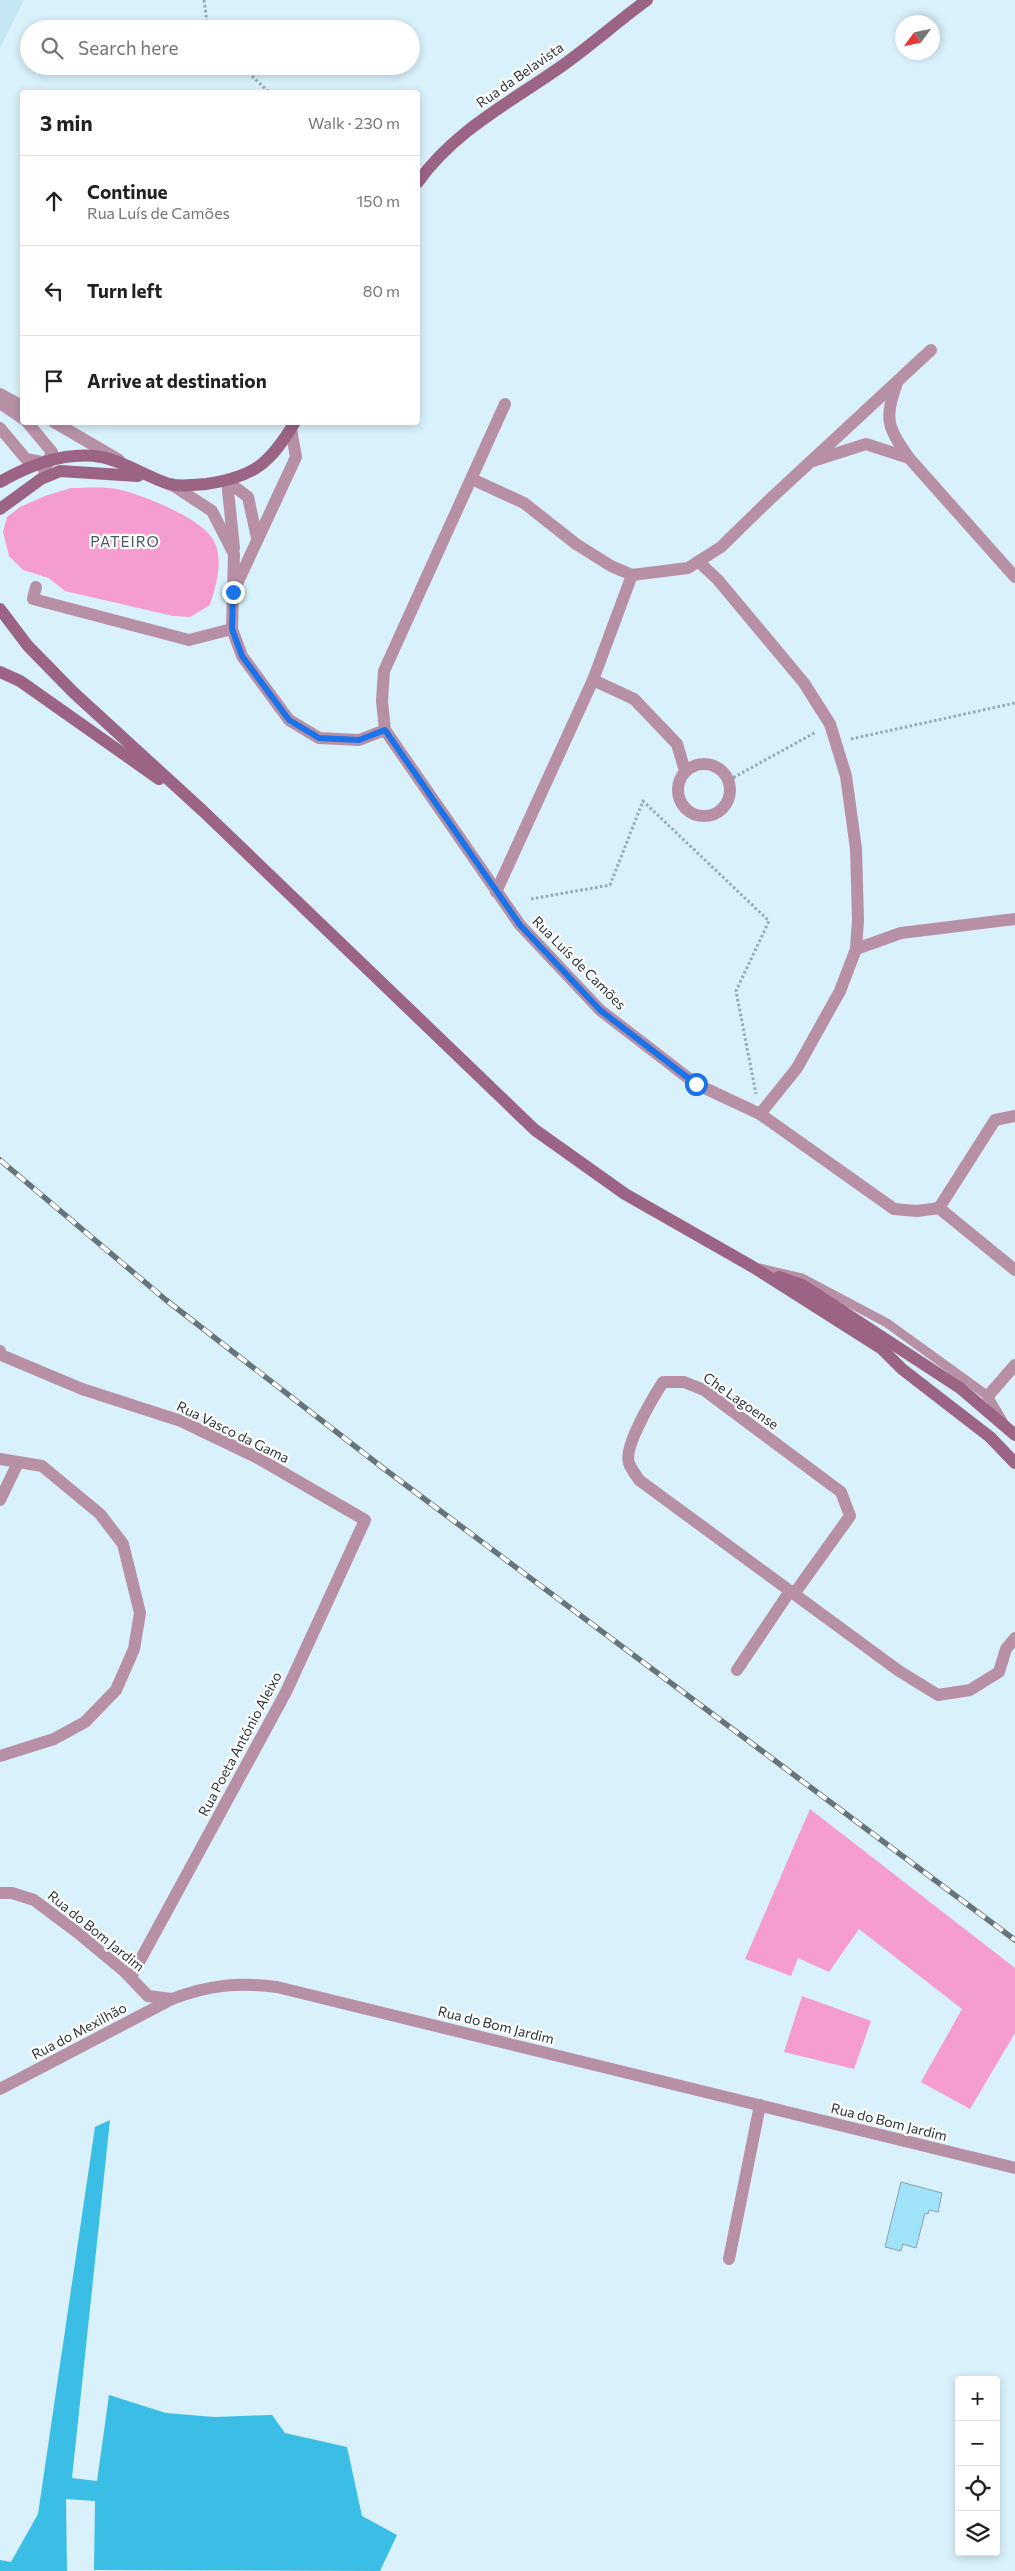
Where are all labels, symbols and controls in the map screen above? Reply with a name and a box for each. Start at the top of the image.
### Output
north arrow [895,15,940,60]
search box [20,20,420,75]
icon: search [38,34,66,62]
text: Search here [78,36,178,59]
street label: Rua da Belavista [473,38,567,111]
text: 3 min [40,110,93,135]
text: Walk · 230 m [308,113,400,132]
text: Continue [87,180,167,203]
icon: ahead [40,187,68,215]
text: 150 m [357,191,400,210]
text: Rua Luís de Camões [87,203,230,222]
icon: left [40,277,68,305]
text: Turn left [87,279,162,302]
text: 80 m [363,281,400,300]
icon: arrive [40,367,68,395]
text: Arrive at destination [87,369,267,392]
district label: PATEIRO [90,532,160,550]
route end [222,581,245,604]
street label: Rua Luís de Camões [529,912,630,1013]
route start [685,1073,708,1096]
street label: Che Lagoense [700,1368,782,1433]
street label: Rua Vasco da Gama [174,1397,292,1466]
street label: Rua Poeta António Aleixo [194,1669,285,1819]
street label: Rua do Bom Jardim [45,1886,148,1975]
street label: Rua do Mexilhão [28,1998,129,2063]
street label: Rua do Bom Jardim [436,2002,556,2047]
street label: Rua do Bom Jardim [829,2099,949,2144]
map controls [955,2376,1000,2556]
button: + [955,2376,1000,2421]
button: − [955,2421,1000,2466]
button: locate [955,2466,1000,2511]
button: layers [955,2511,1000,2556]

